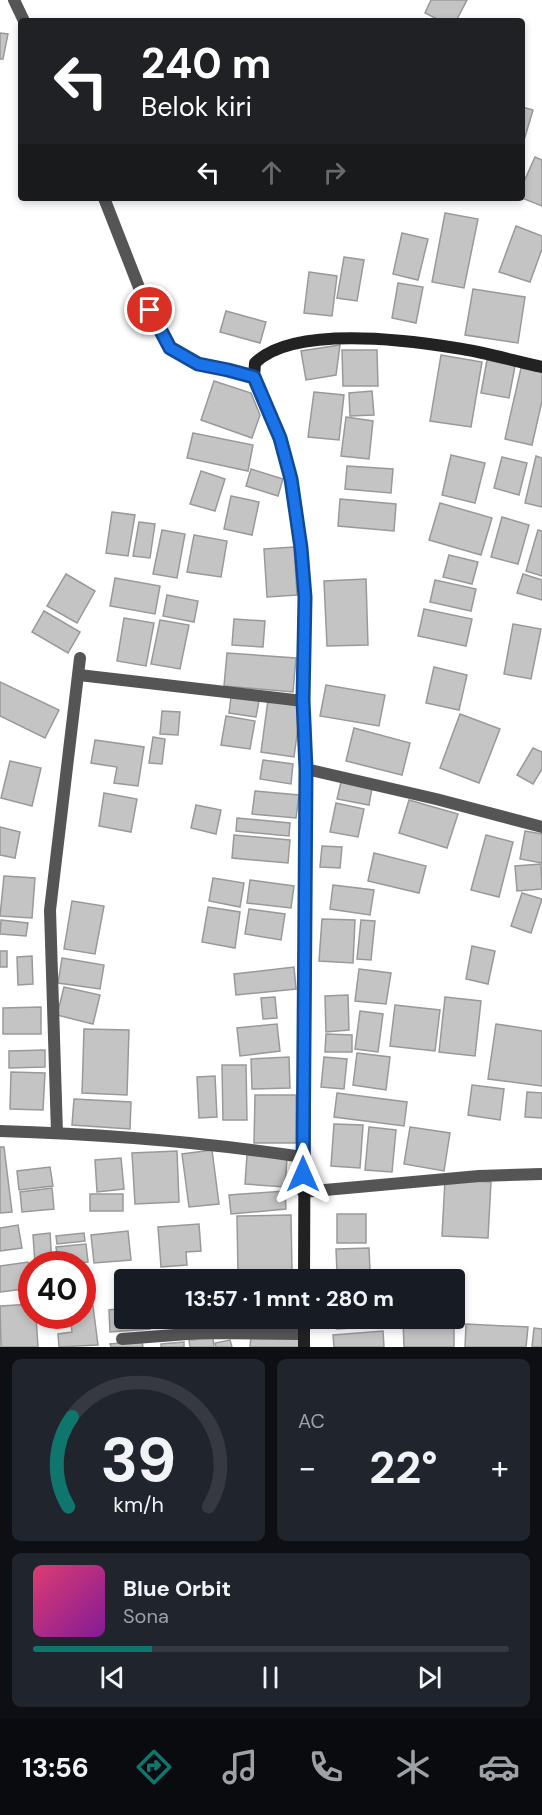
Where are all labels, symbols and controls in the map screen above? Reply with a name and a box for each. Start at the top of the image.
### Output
text: 240 m [141,36,271,91]
icon: left [42,42,120,120]
text: Belok kiri [141,89,252,124]
icon: left [192,156,225,189]
icon: ahead [255,156,288,189]
icon: right [318,156,351,189]
pin [124,284,175,335]
icon: arrive [133,293,166,326]
position arrow [271,1142,335,1206]
speed limit sign: 40 [18,1251,96,1329]
text: 13:57 · 1 mnt · 280 m [185,1284,394,1313]
text: AC [298,1408,325,1434]
text: 39 [101,1419,176,1500]
text: 22° [369,1438,438,1497]
text: − [298,1446,316,1489]
text: + [491,1446,509,1489]
text: km/h [113,1491,164,1519]
text: Blue Orbit [123,1574,231,1603]
text: Sona [123,1603,169,1629]
icon: previous [96,1661,129,1694]
icon: pause [254,1661,287,1694]
icon: next [413,1661,446,1694]
icon: directions [133,1746,175,1788]
icon: music [219,1746,261,1788]
icon: phone [305,1746,347,1788]
icon: climate [392,1746,434,1788]
icon: car [478,1746,520,1788]
text: 13:56 [22,1750,89,1785]

